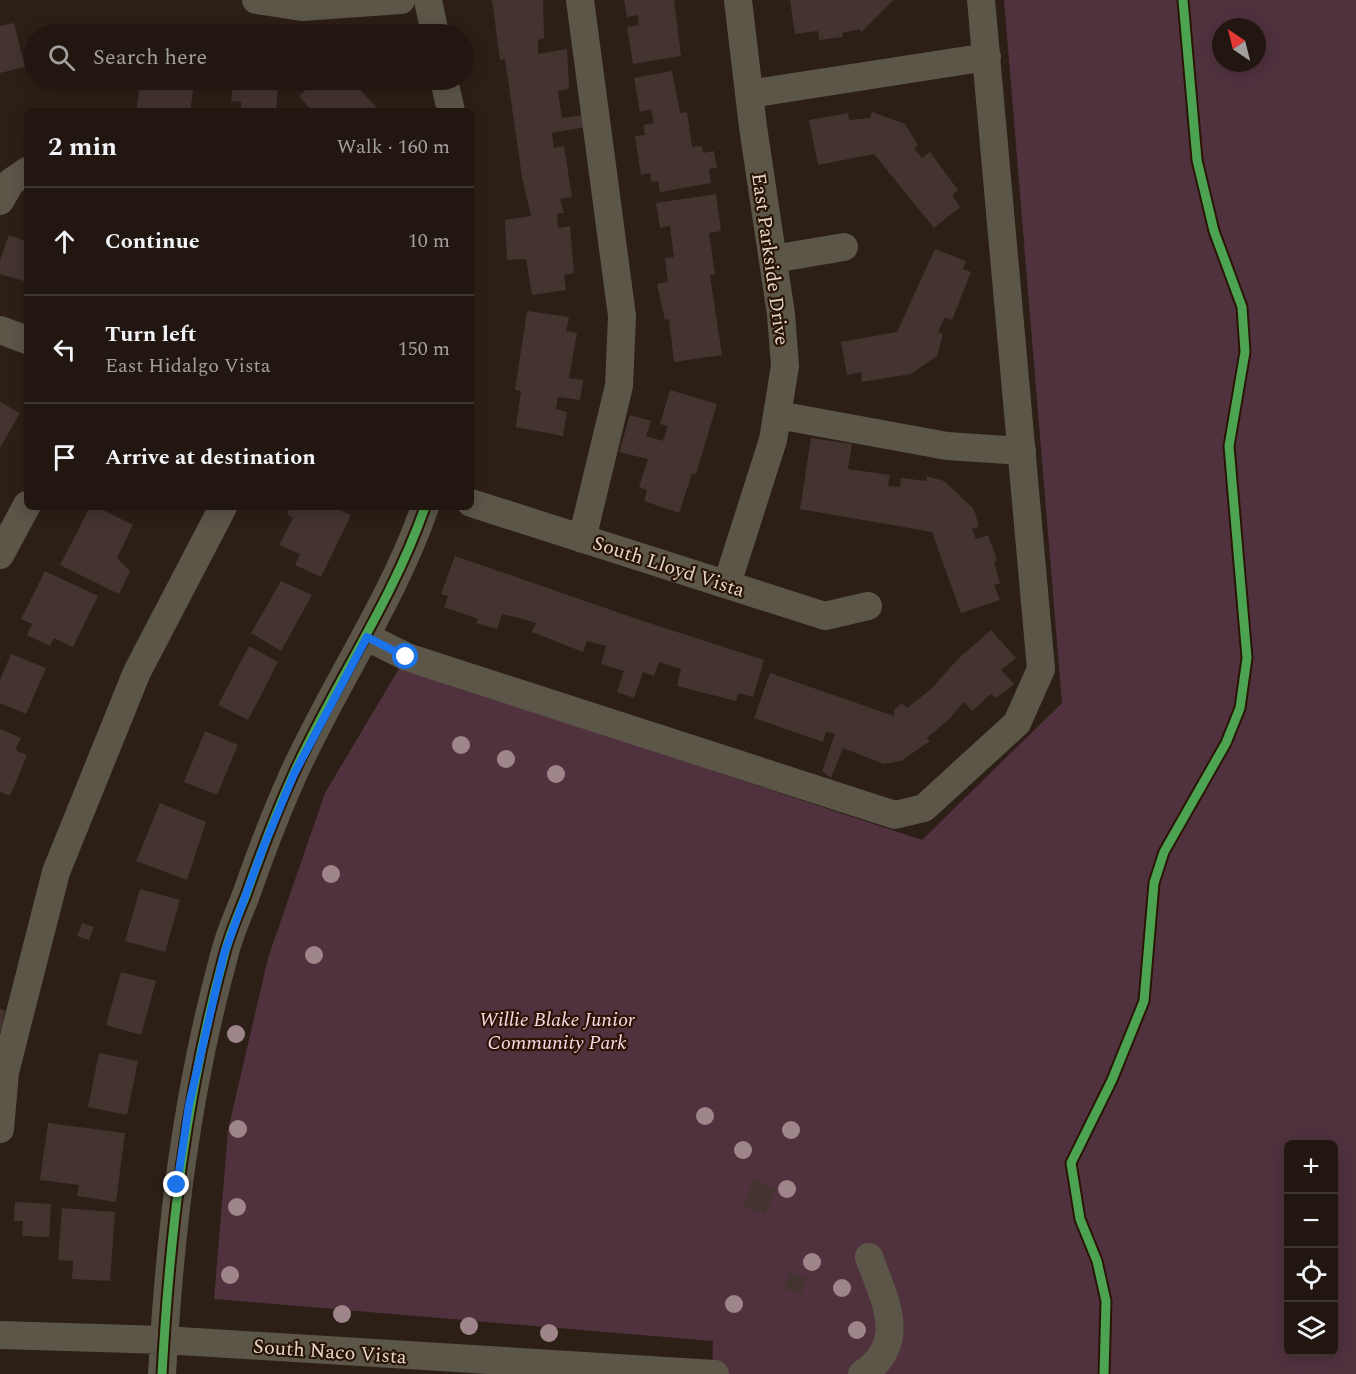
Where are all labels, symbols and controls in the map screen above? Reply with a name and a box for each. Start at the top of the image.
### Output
north arrow [1212,18,1266,72]
search box [24,24,474,90]
icon: search [45,41,78,74]
text: Search here [93,41,207,74]
text: 2 min [48,127,117,167]
text: Walk · 160 m [337,132,450,162]
street label: East Parkside Drive [743,171,797,347]
icon: ahead [48,225,81,258]
text: Continue [105,225,200,258]
text: 10 m [408,226,450,256]
text: Turn left [105,318,197,351]
icon: left [48,333,81,366]
text: 150 m [398,334,450,364]
text: East Hidalgo Vista [105,351,270,381]
icon: arrive [48,441,81,474]
text: Arrive at destination [105,441,316,474]
street label: South Lloyd Vista [589,528,749,606]
route start [392,643,418,669]
park label: Willie Blake Junior Community Park [479,1005,636,1058]
map controls [1284,1140,1338,1356]
button: + [1284,1140,1338,1194]
route end [163,1171,189,1197]
button: − [1284,1194,1338,1248]
button: locate [1284,1248,1338,1302]
button: layers [1284,1302,1338,1356]
street label: South Naco Vista [252,1332,408,1372]

